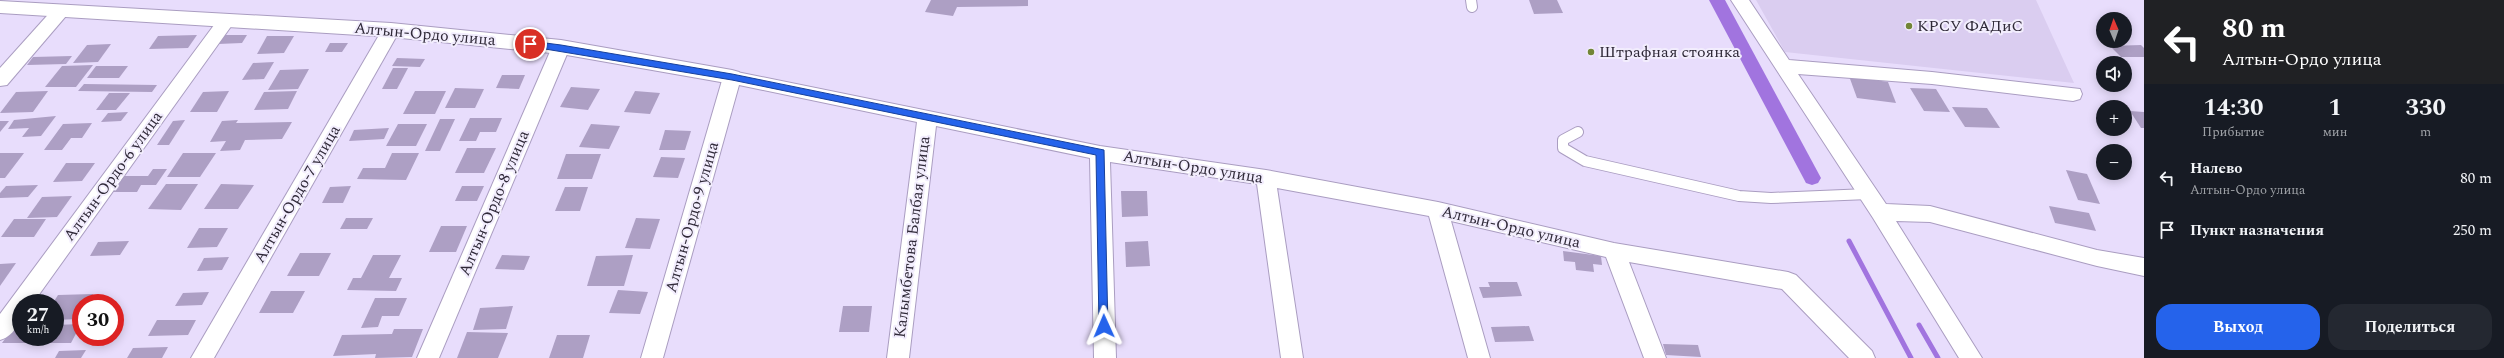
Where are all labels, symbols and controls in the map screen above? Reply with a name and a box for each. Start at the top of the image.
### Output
text: 80 m [2222,7,2286,50]
north arrow [2096,12,2132,48]
map controls [2096,12,2132,180]
place label: КРСУ ФАДиС [1917,14,2023,38]
street label: Алтын-Ордо улица [353,16,497,52]
icon: left [2156,16,2208,68]
marker: КРСУ ФАДиС [1904,21,1914,31]
pin [513,27,547,61]
icon: arrive [519,33,541,55]
place label: Штрафная стоянка [1599,40,1740,64]
text: Алтын-Ордо улица [2222,46,2382,73]
marker: Штрафная стоянка [1586,47,1596,57]
button: sound [2096,56,2132,92]
text: 14:30 [2203,90,2263,126]
text: 1 [2328,90,2342,126]
text: 330 [2405,90,2446,126]
button: + [2096,100,2132,136]
street label: Алтын-Ордо-6 улица [57,106,169,246]
street label: Алтын-Ордо-7 улица [248,120,346,268]
text: Прибытие [2202,122,2265,142]
text: мин [2323,122,2347,142]
text: m [2420,122,2431,142]
street label: Алтын-Ордо-8 улица [452,126,536,280]
street label: Калымбетова Балбая улица [888,134,936,339]
street label: Алтын-Ордо-9 улица [659,139,725,295]
street label: Алтын-Ордо улица [1121,144,1265,190]
button: − [2096,144,2132,180]
text: Налево [2190,157,2243,180]
icon: left [2156,167,2178,189]
text: 80 m [2460,167,2492,190]
text: Алтын-Ордо улица [2190,180,2305,200]
street label: Алтын-Ордо улица [1439,199,1583,255]
icon: arrive [2156,219,2178,241]
text: Пункт назначения [2190,219,2324,242]
text: 250 m [2453,219,2492,242]
speed limit sign: 30 [72,294,124,346]
text: 27 [27,300,49,330]
button: Выход [2156,304,2320,350]
button: Поделиться [2328,304,2492,350]
position arrow [1083,305,1125,347]
text: km/h [27,322,49,338]

